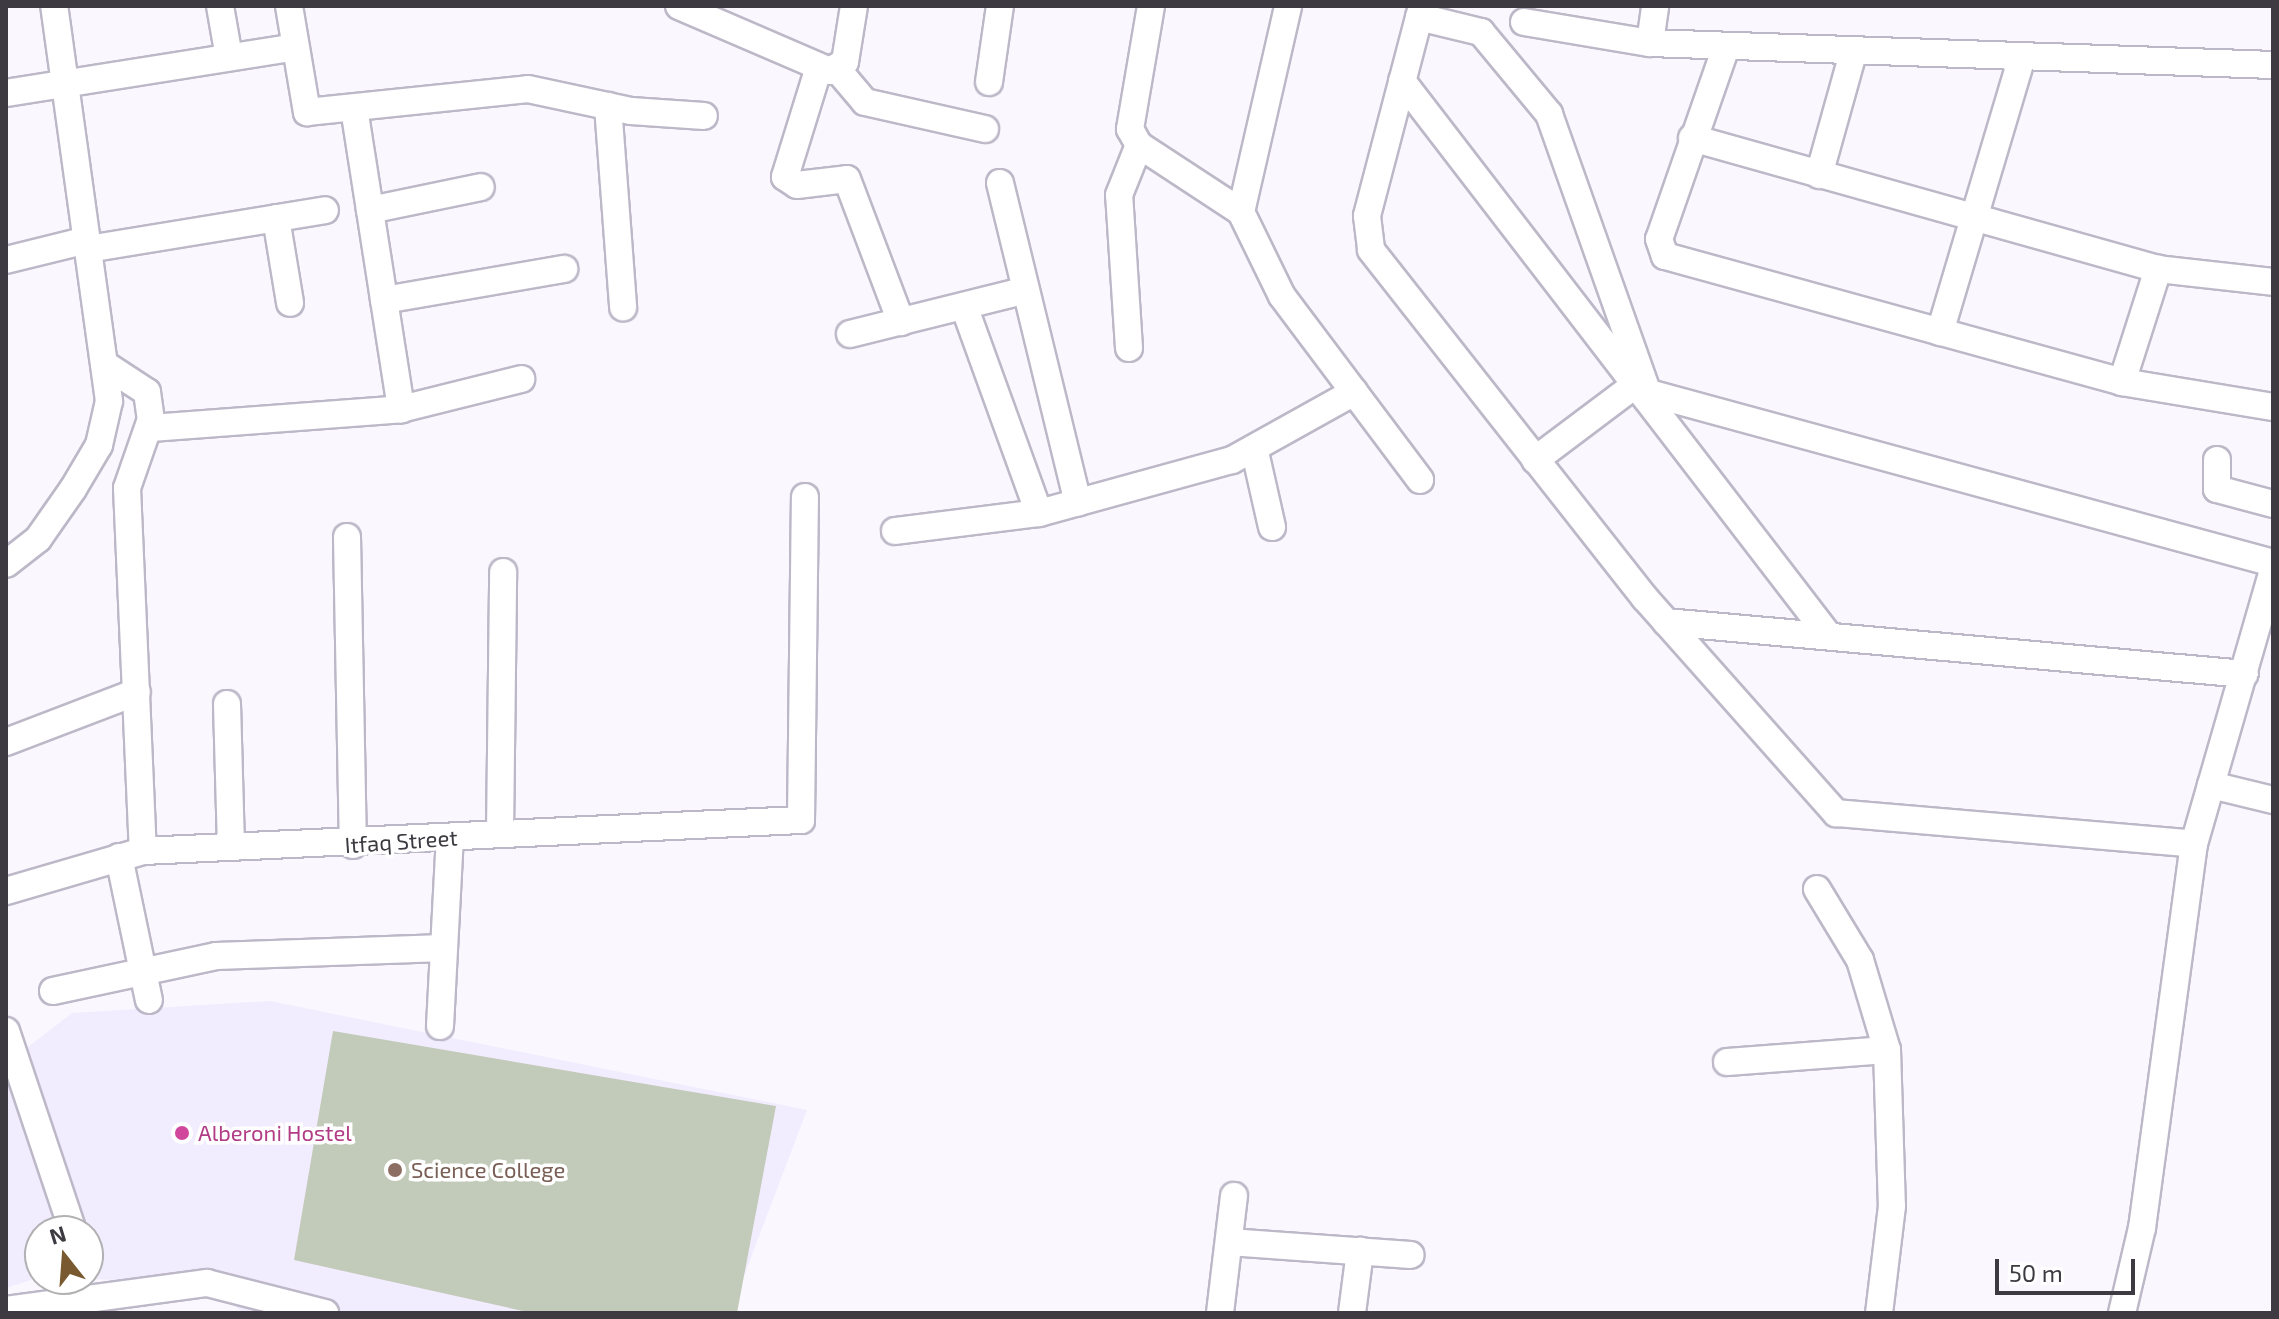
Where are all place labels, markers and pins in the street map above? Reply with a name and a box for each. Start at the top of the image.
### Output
place label: Alberoni Hostel [198,1120,352,1146]
marker: Alberoni Hostel [173,1124,191,1142]
place label: Science College [411,1157,565,1183]
marker: Science College [386,1161,404,1179]

